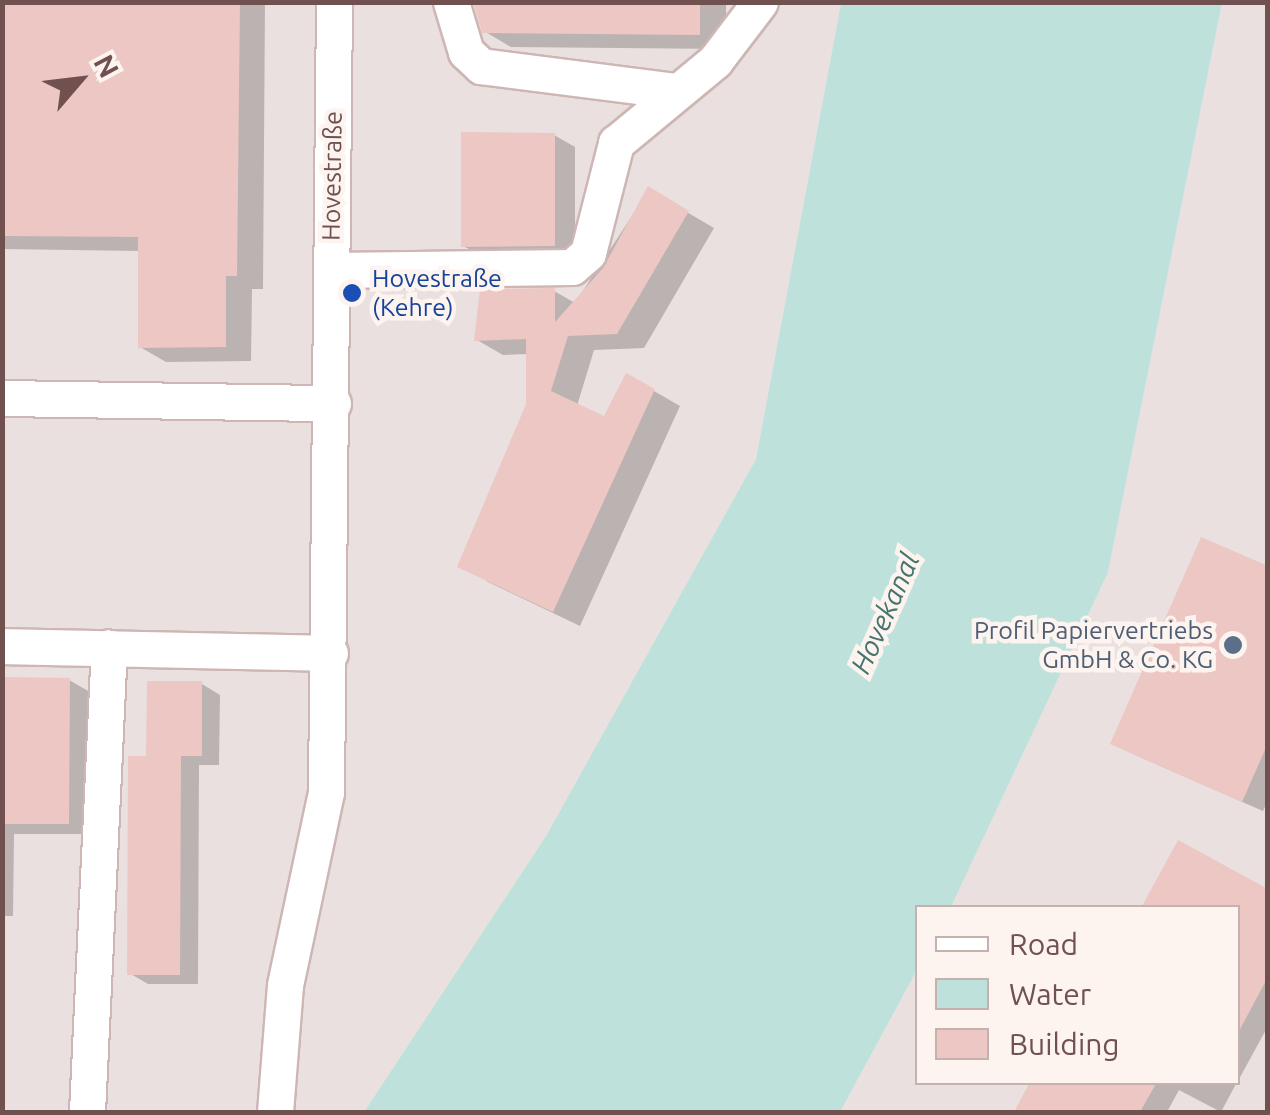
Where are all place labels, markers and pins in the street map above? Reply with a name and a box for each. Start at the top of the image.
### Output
place label: Hovestraße (Kehre) [372,264,502,323]
marker: Hovestraße (Kehre) [341,282,363,304]
place label: Profil Papiervertriebs GmbH & Co. KG [974,616,1213,675]
marker: Profil Papiervertriebs GmbH & Co. KG [1222,634,1244,656]

